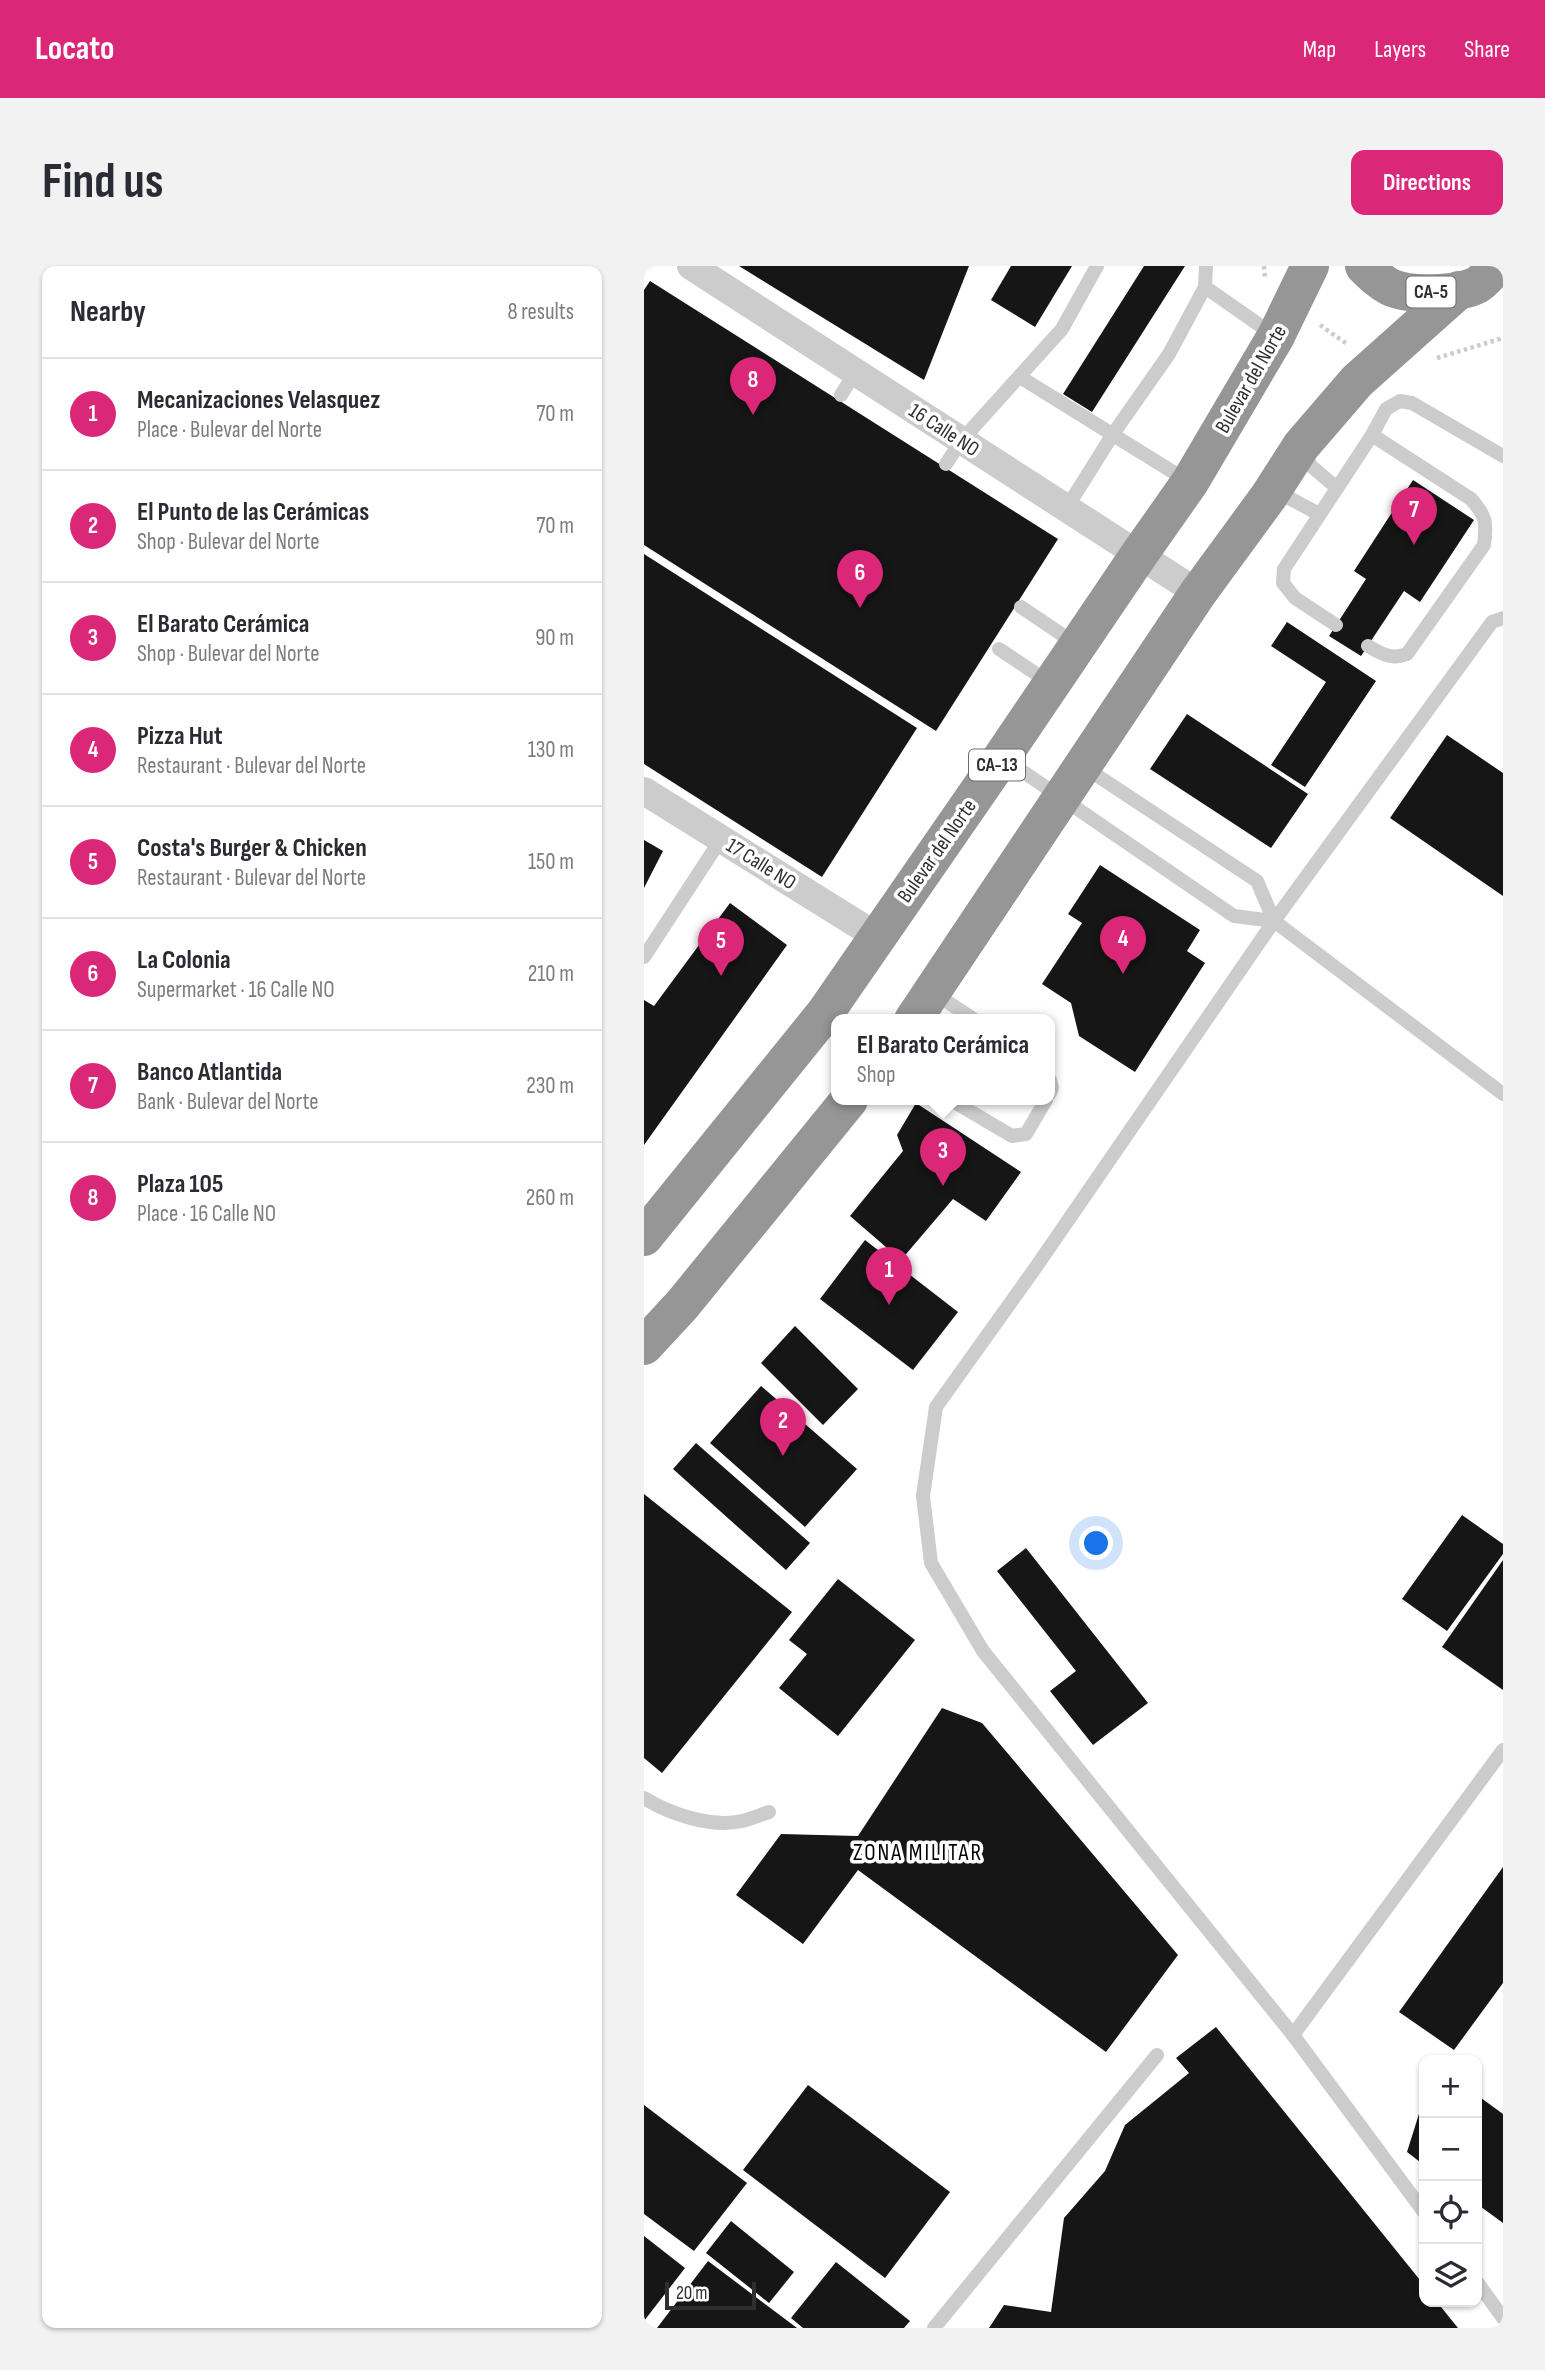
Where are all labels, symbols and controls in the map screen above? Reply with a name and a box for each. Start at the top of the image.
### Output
text: Locato [35,29,114,69]
text: Map [1303,35,1336,64]
text: Layers [1374,35,1426,64]
text: Share [1464,35,1510,64]
button: Directions [1351,150,1503,215]
text: Find us [42,153,164,212]
road number: CA-5 [1406,276,1456,308]
text: Nearby [70,294,146,330]
text: 8 results [508,298,574,326]
street label: Bulevar del Norte [1210,321,1292,437]
pin: 8 [730,357,776,415]
text: Mecanizaciones Velasquez [137,385,380,416]
street label: 16 Calle NO [904,398,984,462]
text: 1 [88,400,98,428]
text: 70 m [536,400,574,428]
text: Place · Bulevar del Norte [137,416,322,444]
pin: 7 [1391,487,1437,545]
text: El Punto de las Cerámicas [137,497,369,528]
text: 2 [88,512,98,540]
text: 70 m [536,512,574,540]
text: Shop · Bulevar del Norte [137,528,320,556]
pin: 6 [837,550,883,608]
text: El Barato Cerámica [137,609,309,640]
text: 3 [88,624,98,652]
text: 90 m [535,624,574,652]
text: Shop · Bulevar del Norte [137,640,320,668]
text: Pizza Hut [137,721,223,752]
text: 4 [88,736,98,764]
text: 130 m [528,736,574,764]
road number: CA-13 [969,750,1025,780]
text: Restaurant · Bulevar del Norte [137,752,366,780]
street label: Bulevar del Norte [892,795,982,907]
text: Costa's Burger & Chicken [137,833,367,864]
street label: 17 Calle NO [721,833,801,895]
text: 5 [88,848,98,876]
text: 150 m [528,848,574,876]
text: Restaurant · Bulevar del Norte [137,864,366,892]
pin: 4 [1100,916,1146,974]
pin: 5 [698,918,744,976]
text: La Colonia [137,945,231,976]
text: 6 [88,960,98,988]
text: 210 m [528,960,574,988]
text: Supermarket · 16 Calle NO [137,976,334,1004]
popup [831,1014,1055,1105]
text: El Barato Cerámica [857,1030,1029,1061]
text: Banco Atlantida [137,1057,282,1088]
text: Shop [857,1061,896,1089]
text: 7 [88,1072,98,1100]
text: 230 m [526,1072,574,1100]
text: Bank · Bulevar del Norte [137,1088,319,1116]
pin: 3 [920,1128,966,1186]
text: Plaza 105 [137,1169,223,1200]
text: 8 [88,1184,98,1212]
text: 260 m [526,1184,574,1212]
text: Place · 16 Calle NO [137,1200,276,1228]
pin: 1 [866,1247,912,1305]
pin: 2 [760,1398,806,1456]
your location [1079,1526,1113,1560]
district label: ZONA MILITAR [853,1839,983,1867]
map controls [1419,2055,1482,2307]
button: + [1419,2055,1482,2118]
button: − [1419,2118,1482,2181]
button: locate [1419,2181,1482,2244]
button: layers [1419,2244,1482,2307]
scale bar [665,2279,756,2311]
text: 20 m [676,2282,708,2305]

